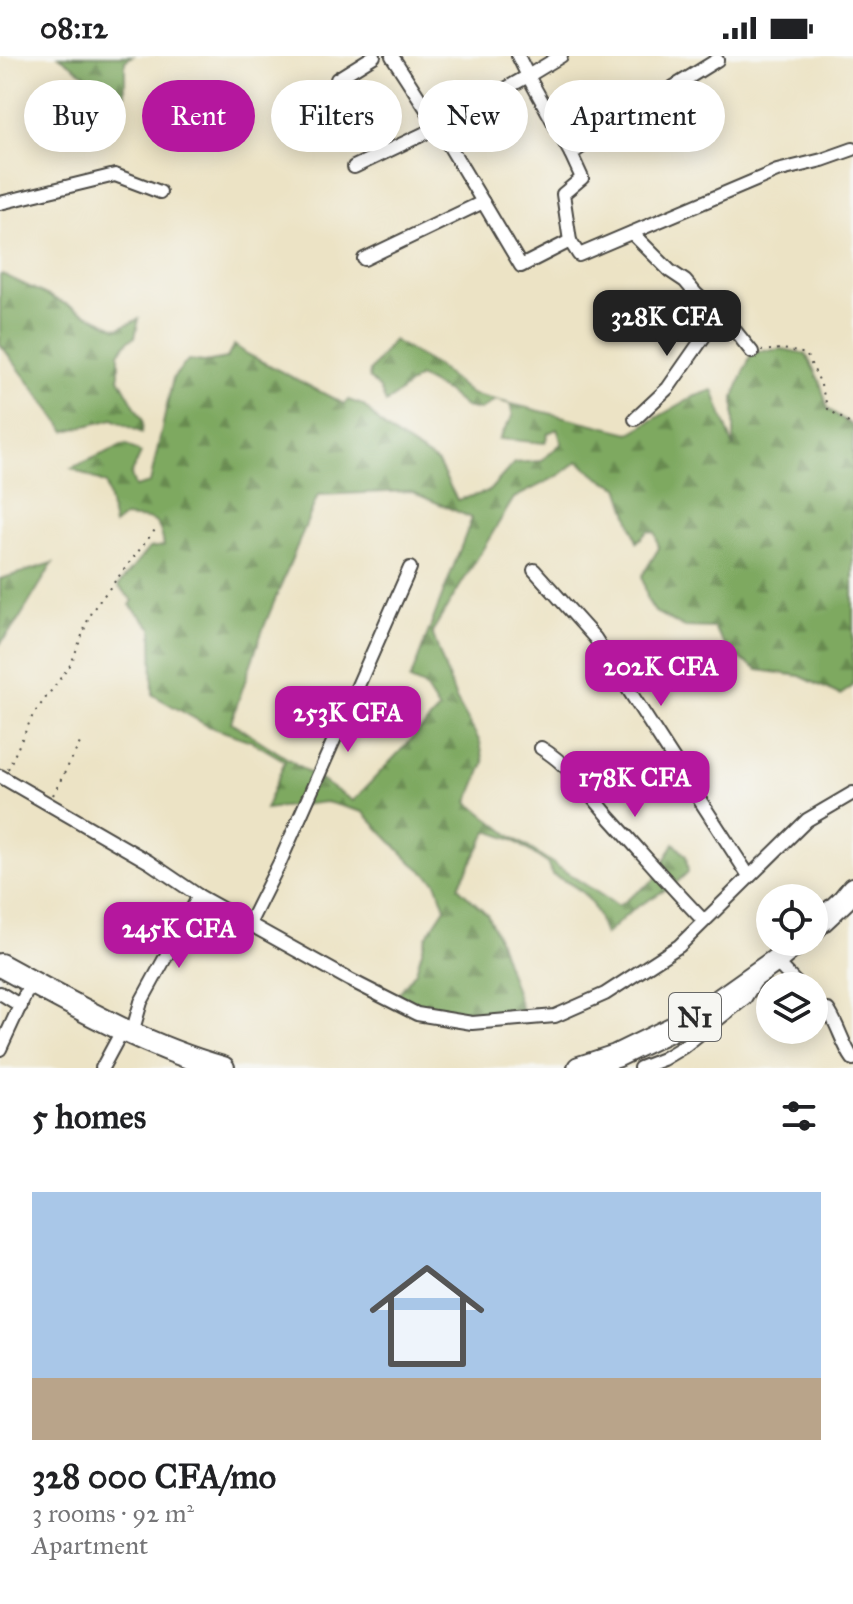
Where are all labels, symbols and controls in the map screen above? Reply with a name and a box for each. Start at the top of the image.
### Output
text: 08:12 [40,10,108,46]
chip: Buy [24,80,126,152]
chip: Rent [142,80,255,152]
chip: Filters [271,80,402,152]
chip: New [418,80,528,152]
chip: Apartment [544,80,725,152]
pin: 328K CFA [584,290,750,358]
text: 328K CFA [611,300,723,332]
pin: 202K CFA [578,640,744,708]
text: 202K CFA [603,650,719,682]
pin: 253K CFA [265,686,431,754]
text: 253K CFA [293,696,403,728]
pin: 178K CFA [552,751,718,819]
text: 178K CFA [579,761,691,793]
map controls [756,884,828,1044]
button: locate [756,884,828,956]
pin: 245K CFA [96,902,262,970]
text: 245K CFA [122,912,236,944]
button: layers [756,972,828,1044]
road number: N1 [669,993,721,1041]
icon: filters [777,1094,821,1138]
text: 5 homes [32,1096,146,1137]
icon: home [355,1244,499,1388]
text: 328 000 CFA/mo [32,1456,276,1497]
text: 3 rooms · 92 m² [32,1497,194,1529]
text: Apartment [32,1529,148,1561]

